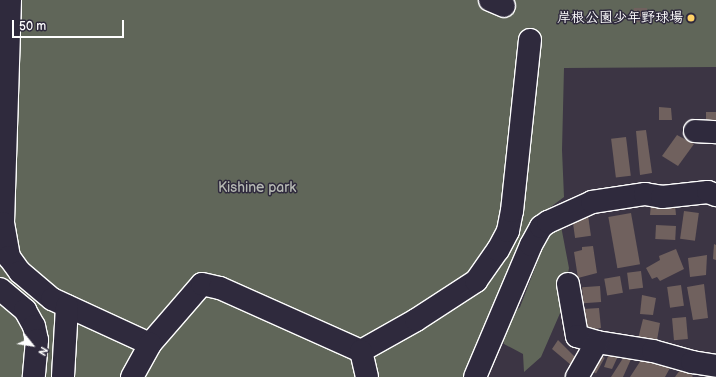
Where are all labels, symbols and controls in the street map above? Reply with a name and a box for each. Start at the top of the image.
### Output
place label: 岸根公園少年野球場 [557,10,683,26]
scale bar [14,12,126,38]
marker: 岸根公園少年野球場 [686,13,696,23]
text: 50 m [19,19,46,34]
park label: Kishine park [218,180,296,196]
north arrow [12,325,52,365]
text: N [35,344,51,358]

